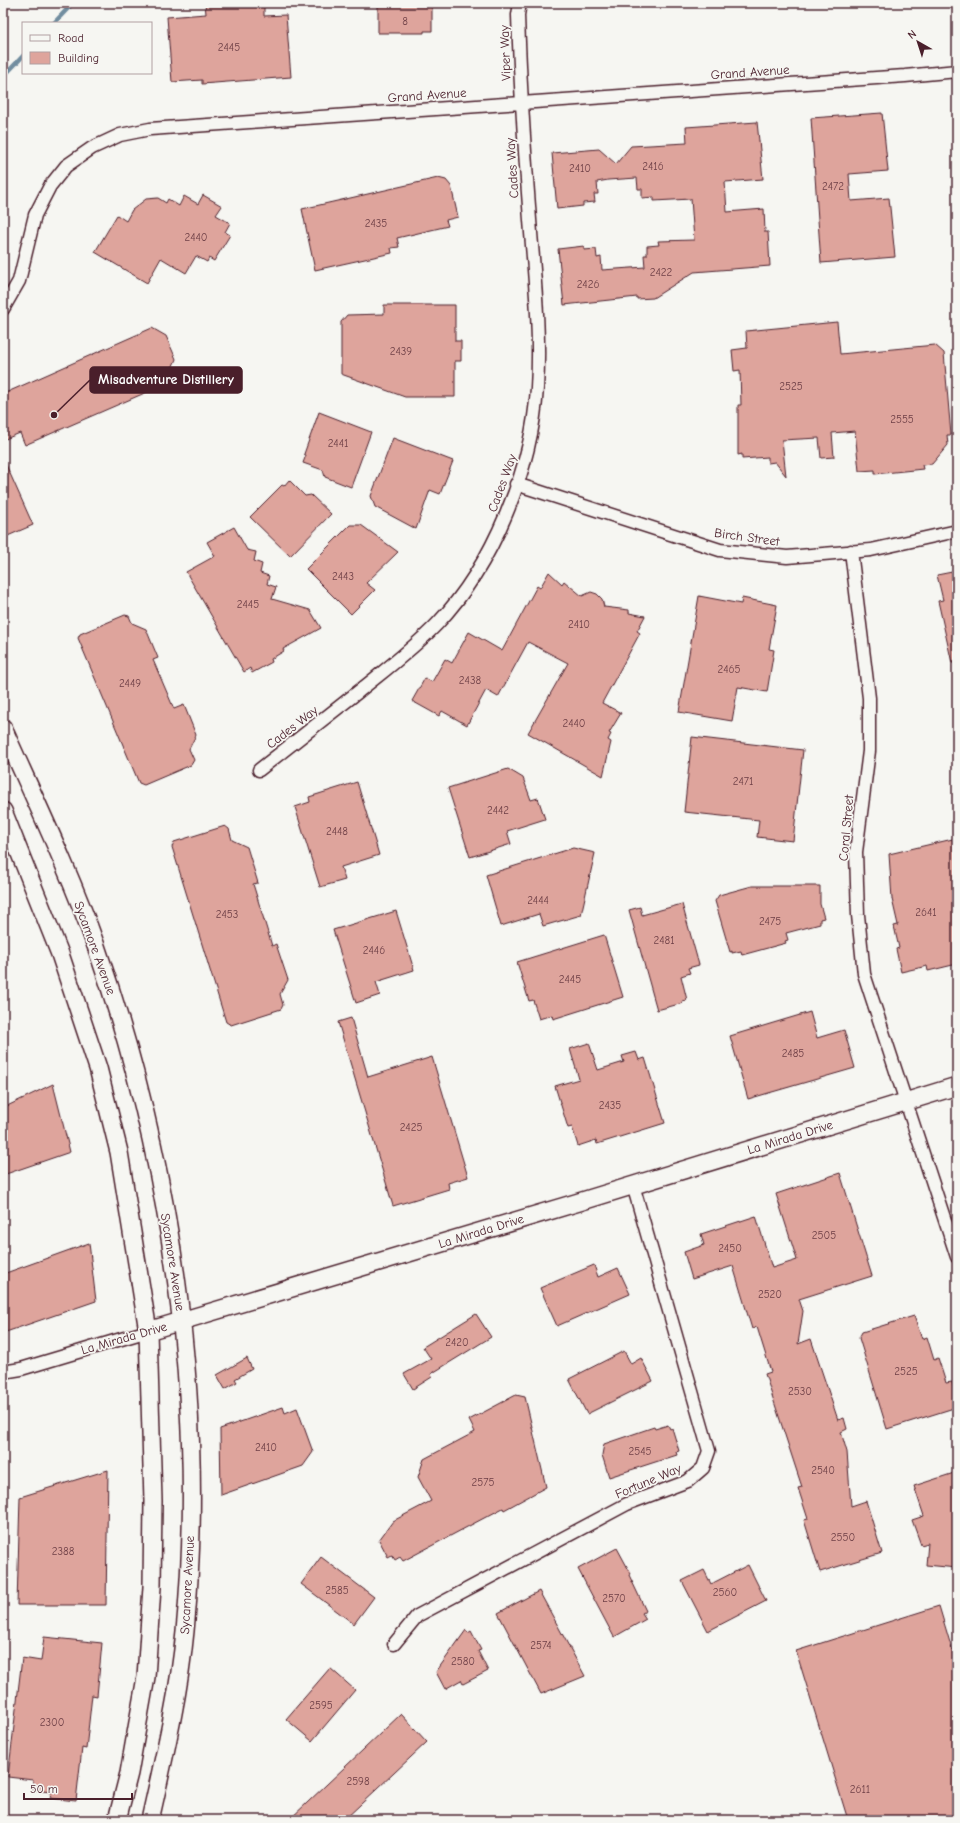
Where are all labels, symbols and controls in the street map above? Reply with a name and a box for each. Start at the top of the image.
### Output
house number: 8 [402,15,408,28]
legend [22,22,152,74]
north arrow [898,22,938,62]
street label: Viper Way [497,25,513,81]
text: N [905,27,919,42]
text: Road [58,31,84,45]
house number: 2445 [218,41,240,54]
text: Building [58,51,99,65]
street label: Grand Avenue [710,62,790,82]
street label: Grand Avenue [387,85,467,105]
street label: Cades Way [502,137,522,199]
house number: 2416 [642,160,664,173]
house number: 2410 [569,162,591,175]
house number: 2472 [822,180,844,193]
house number: 2435 [365,217,387,230]
house number: 2440 [184,231,208,244]
house number: 2422 [650,266,673,279]
house number: 2426 [577,278,599,291]
house number: 2439 [390,345,412,358]
callout: Misadventure Distillery [90,367,242,393]
text: Misadventure Distillery [98,371,234,388]
house number: 2525 [779,380,803,393]
house number: 2555 [890,413,914,426]
house number: 2441 [328,437,348,450]
street label: Cades Way [485,452,520,514]
street label: Birch Street [713,525,782,549]
house number: 2443 [332,570,354,583]
house number: 2445 [237,598,259,611]
house number: 2410 [568,618,590,631]
house number: 2465 [718,663,741,676]
house number: 2438 [459,674,481,687]
house number: 2449 [119,677,141,690]
street label: Cades Way [263,702,321,752]
house number: 2440 [562,717,586,730]
house number: 2471 [733,775,753,788]
street label: Coral Street [836,793,856,862]
house number: 2442 [487,804,509,817]
house number: 2448 [326,825,348,838]
house number: 2444 [527,894,549,907]
street label: Sycamore Avenue [71,899,119,997]
house number: 2641 [915,906,937,919]
house number: 2453 [216,908,238,921]
house number: 2475 [759,915,781,928]
house number: 2481 [653,934,675,947]
house number: 2446 [363,944,385,957]
house number: 2445 [559,973,581,986]
house number: 2485 [782,1047,804,1060]
house number: 2435 [599,1099,621,1112]
street label: La Mirada Drive [745,1117,835,1157]
house number: 2425 [400,1121,422,1134]
street label: La Mirada Drive [436,1211,526,1251]
street label: Sycamore Avenue [158,1212,188,1312]
house number: 2505 [812,1229,836,1242]
house number: 2450 [718,1242,742,1255]
house number: 2520 [758,1288,782,1301]
street label: La Mirada Drive [79,1318,169,1357]
house number: 2420 [445,1336,469,1349]
house number: 2525 [894,1365,918,1378]
house number: 2530 [788,1385,812,1398]
house number: 2410 [255,1441,277,1454]
house number: 2545 [628,1445,652,1458]
street label: Fortune Way [613,1460,683,1502]
house number: 2540 [811,1464,835,1477]
house number: 2575 [472,1476,494,1489]
house number: 2550 [831,1531,855,1544]
street label: Sycamore Avenue [177,1535,197,1635]
house number: 2388 [52,1545,75,1558]
house number: 2585 [325,1584,349,1597]
house number: 2560 [713,1586,737,1599]
house number: 2570 [602,1592,626,1605]
house number: 2574 [530,1639,552,1652]
house number: 2580 [451,1655,475,1668]
house number: 2595 [309,1699,333,1712]
house number: 2300 [40,1716,64,1729]
scale bar [24,1775,132,1801]
house number: 2598 [346,1775,370,1788]
text: 50 m [30,1782,58,1796]
house number: 2611 [850,1783,870,1796]

